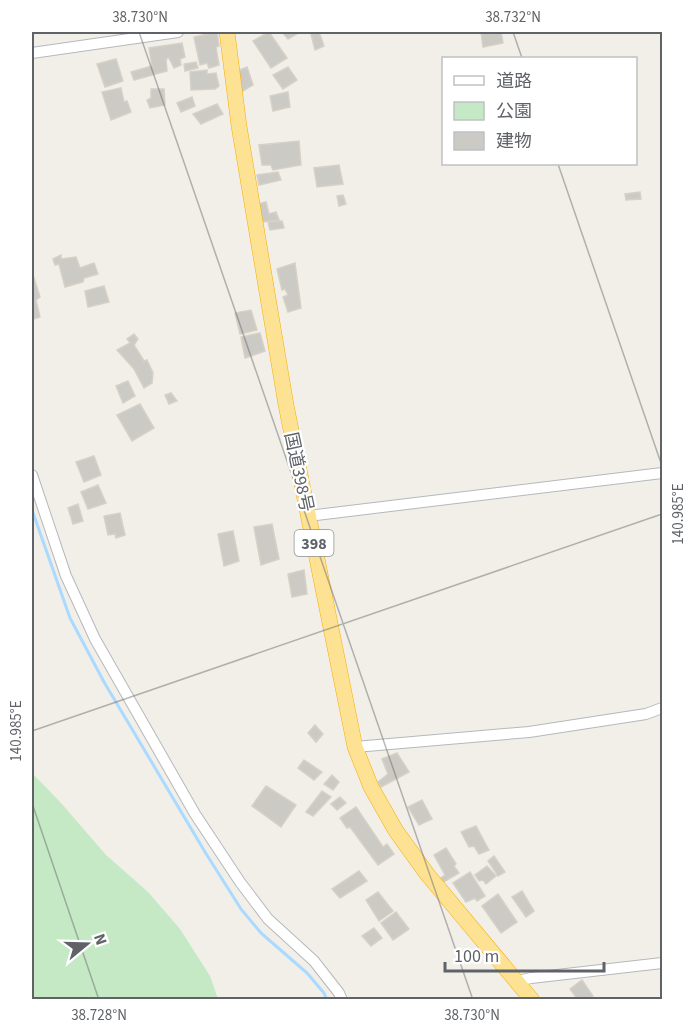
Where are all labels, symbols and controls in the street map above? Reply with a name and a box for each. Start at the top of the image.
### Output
text: 38.730°N [112,7,168,28]
text: 38.732°N [485,7,541,28]
legend [442,57,637,165]
text: 道路 [496,69,532,94]
text: 公園 [496,99,532,124]
text: 建物 [496,129,532,154]
street label: 国道398号 [278,430,319,514]
text: 140.985°E [668,483,689,545]
road number: 398 [294,530,334,556]
text: 140.985°E [6,700,27,762]
north arrow [57,914,117,974]
text: N [88,931,112,948]
scale bar [445,935,604,973]
text: 100 m [454,944,499,969]
text: 38.728°N [71,1005,127,1026]
text: 38.730°N [444,1005,500,1026]

